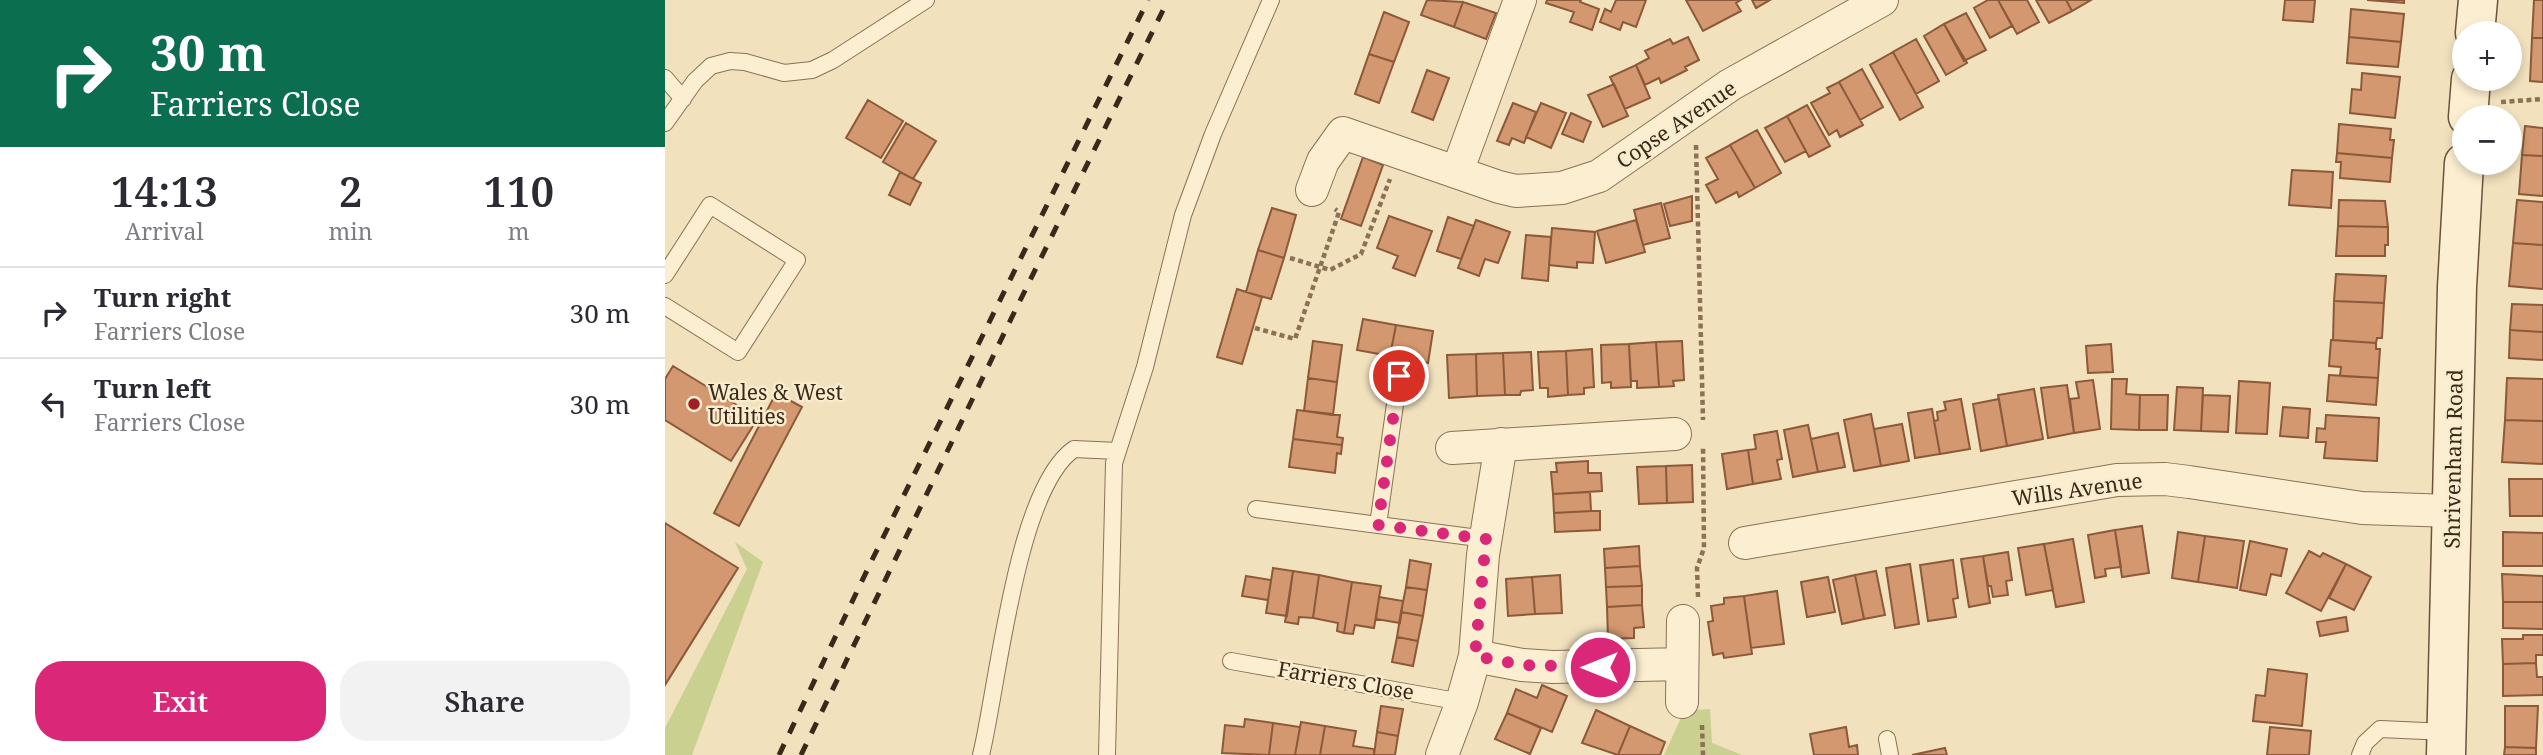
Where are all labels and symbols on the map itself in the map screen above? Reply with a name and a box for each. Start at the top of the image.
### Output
street label: Copse Avenue [1611,73,1741,175]
pin [1369,346,1429,406]
street label: Shrivenham Road [2437,369,2469,549]
place label: Wales & West Utilities [708,378,843,430]
marker: Wales & West Utilities [686,396,702,412]
street label: Wills Avenue [2010,466,2144,512]
position arrow [1563,630,1637,704]
street label: Farriers Close [1276,654,1416,706]

